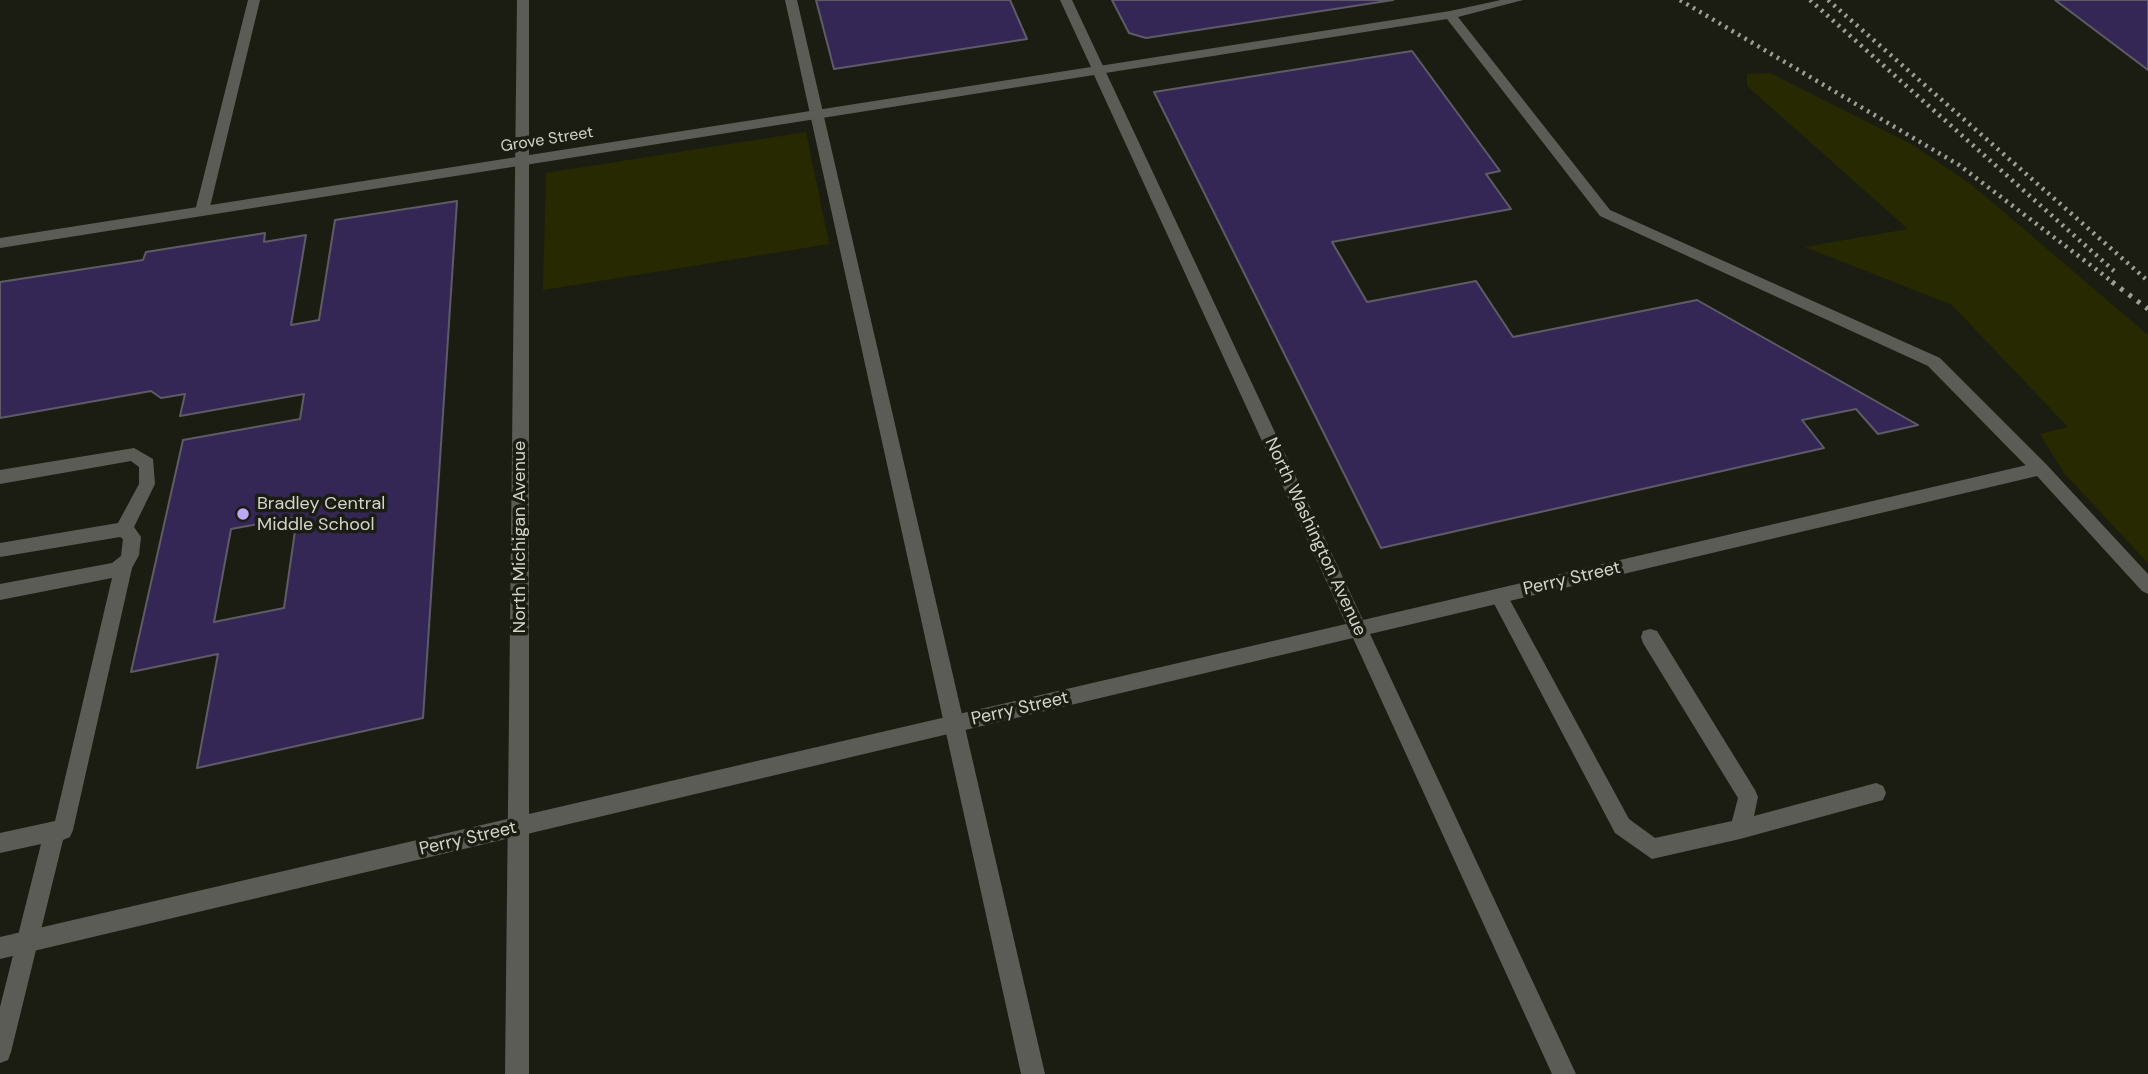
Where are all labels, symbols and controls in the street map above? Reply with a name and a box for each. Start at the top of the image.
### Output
street label: Grove Street [499,123,595,157]
street label: North Washington Avenue [1260,434,1370,640]
street label: North Michigan Avenue [509,441,531,633]
place label: Bradley Central Middle School [257,493,385,536]
marker: Bradley Central Middle School [235,506,251,522]
street label: Perry Street [1521,557,1623,601]
street label: Perry Street [969,687,1071,731]
street label: Perry Street [417,817,519,861]

